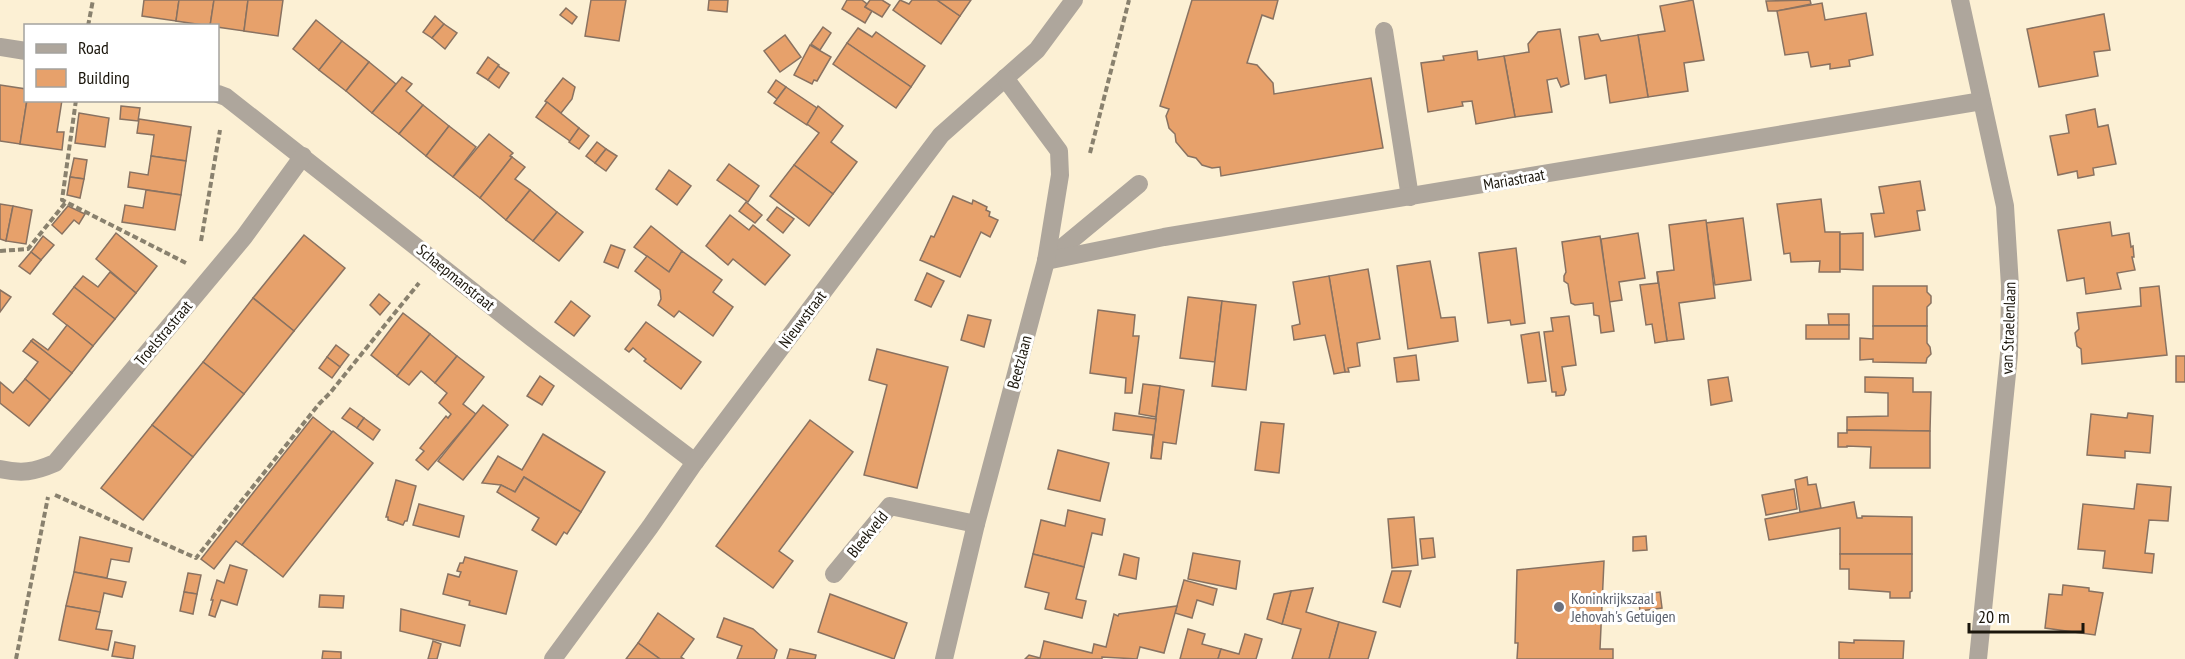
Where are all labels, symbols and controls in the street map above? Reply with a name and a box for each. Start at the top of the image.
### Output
legend [24,24,219,102]
text: Road [78,36,109,59]
text: Building [78,66,130,89]
street label: Mariastraat [1482,164,1547,194]
street label: Schaepmanstraat [413,239,500,315]
street label: van Straelenlaan [1996,281,2020,375]
street label: Nieuwstraat [774,286,830,352]
street label: Troelstrastraat [130,296,197,370]
street label: Beetzlaan [1002,333,1036,391]
street label: Bleekveld [842,507,892,561]
place label: Koninkrijkszaal Jehovah's Getuigen [1570,588,1676,626]
scale bar [1969,596,2083,634]
marker: Koninkrijkszaal Jehovah's Getuigen [1552,600,1566,614]
text: 20 m [1978,605,2010,628]

